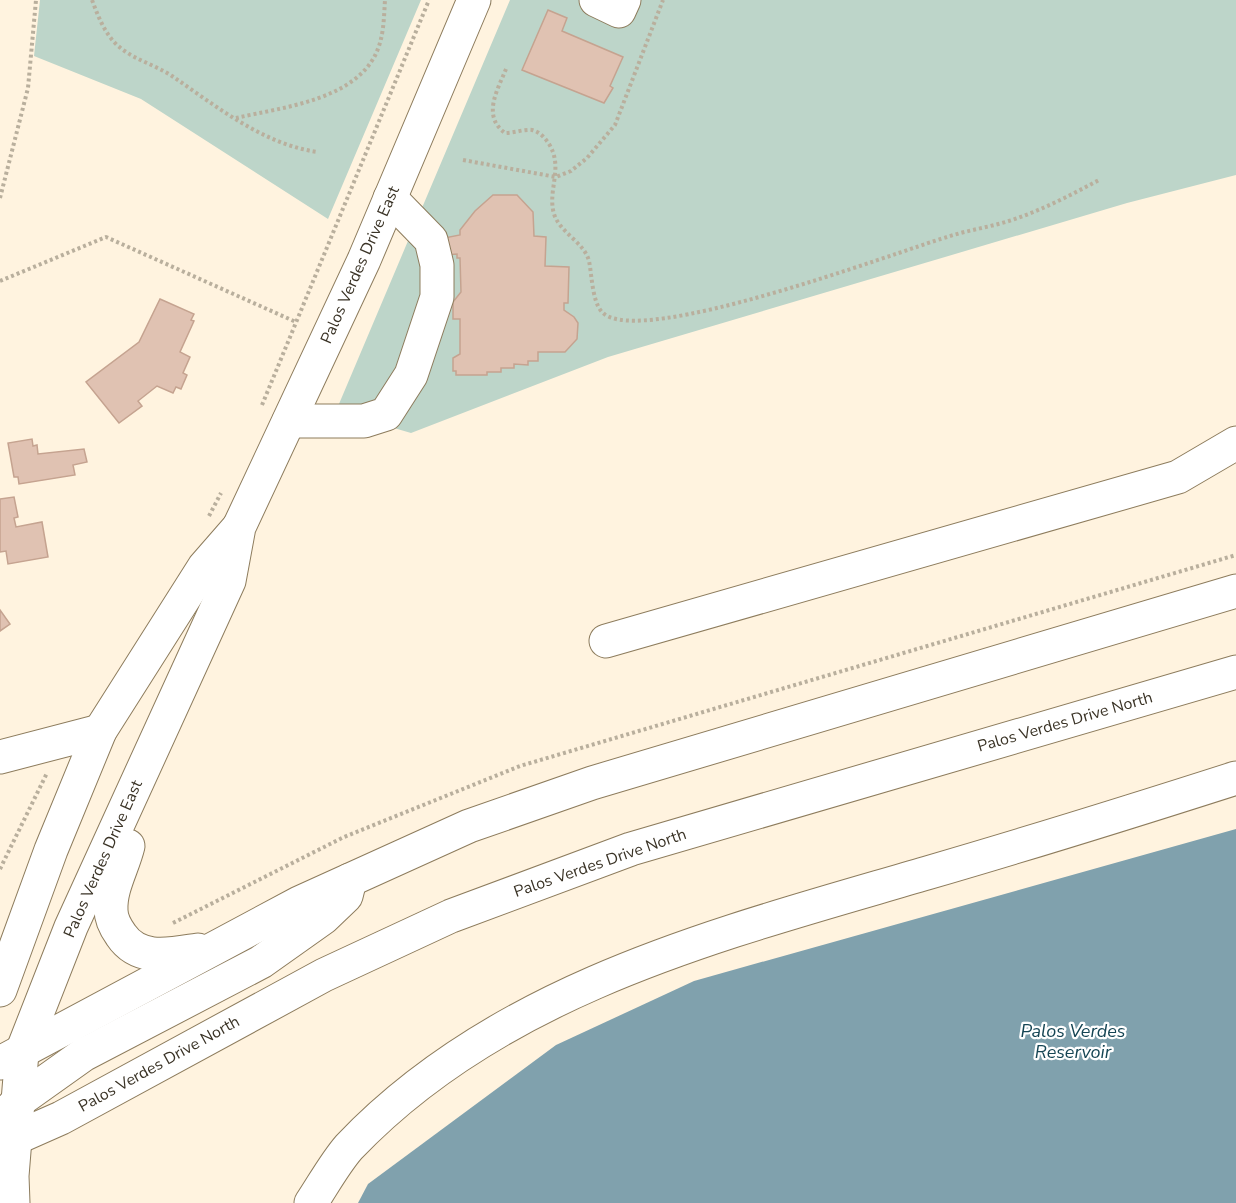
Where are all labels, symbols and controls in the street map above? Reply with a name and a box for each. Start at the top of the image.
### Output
street label: Palos Verdes Drive East [315,182,405,347]
street label: Palos Verdes Drive North [975,686,1155,758]
street label: Palos Verdes Drive East [58,776,148,941]
street label: Palos Verdes Drive North [511,823,689,903]
street label: Palos Verdes Drive North [74,1010,244,1118]
water label: Palos Verdes Reservoir [1020,1019,1126,1064]

